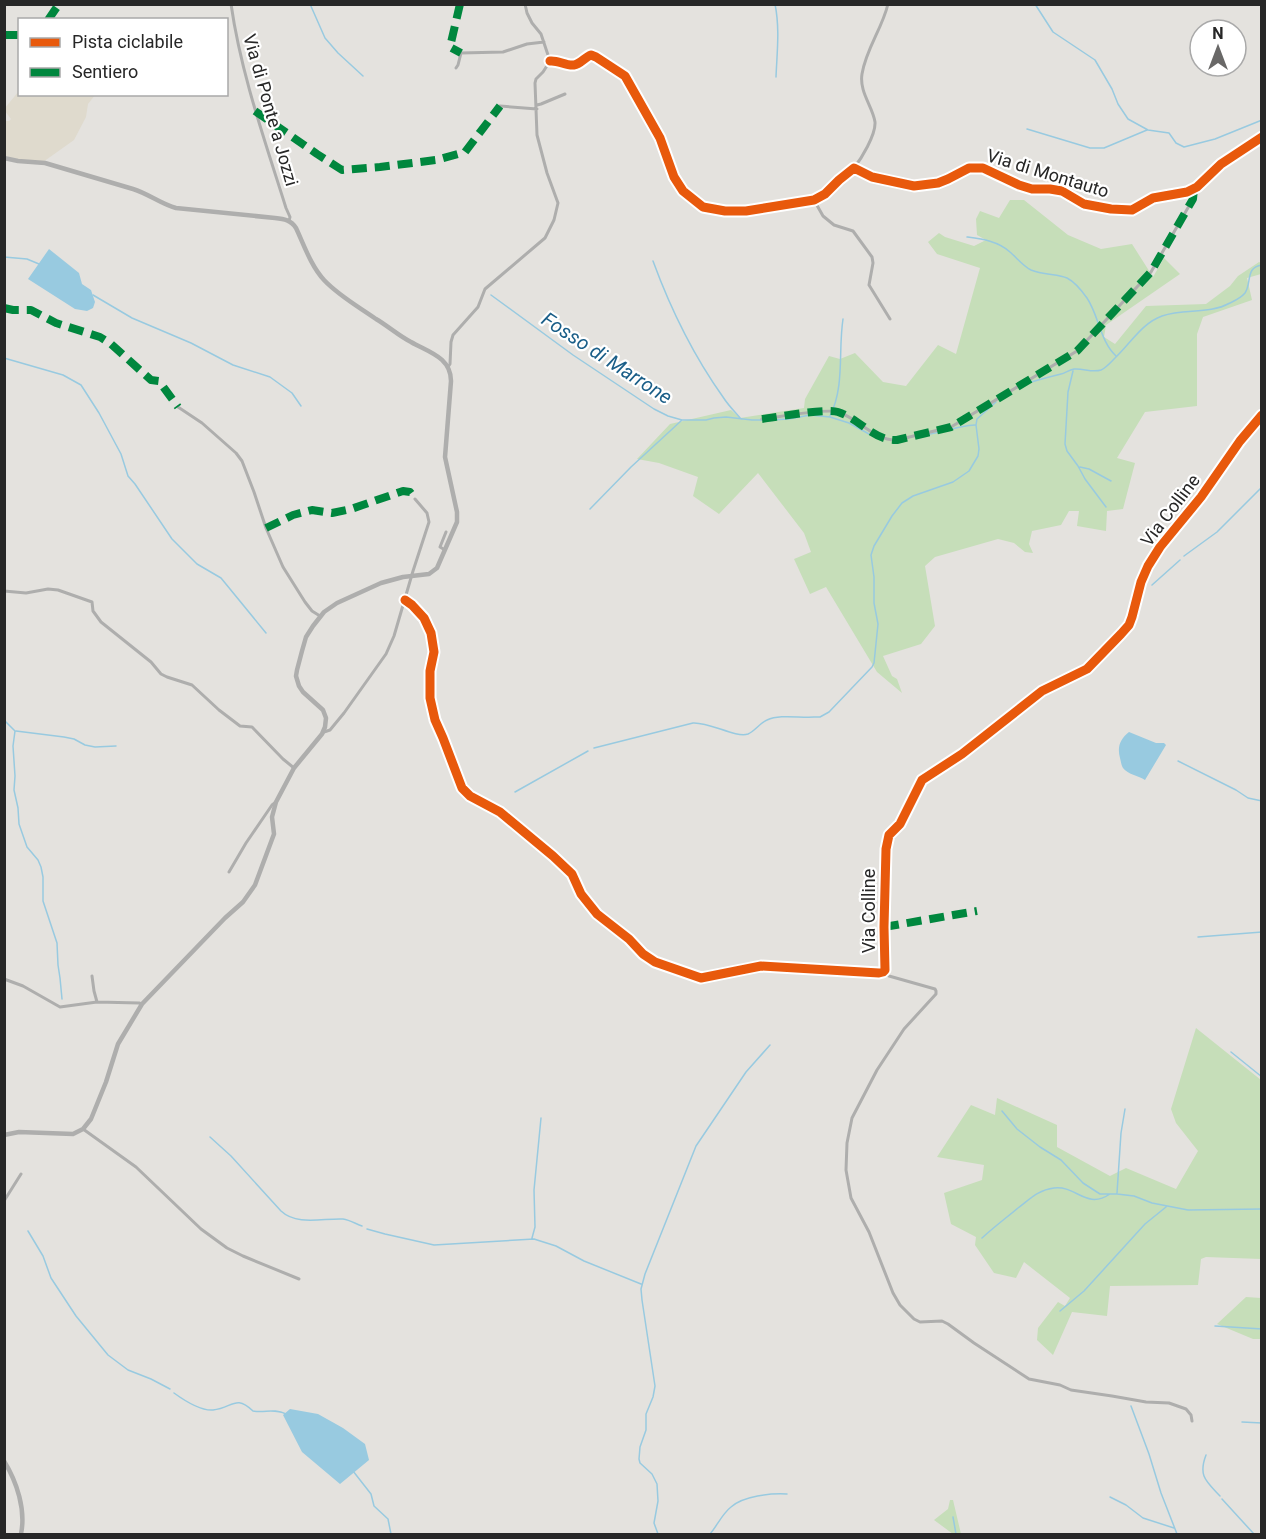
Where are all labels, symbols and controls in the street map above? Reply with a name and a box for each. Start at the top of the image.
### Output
legend [18,18,228,96]
north arrow [1188,18,1248,78]
text: N [1212,24,1224,43]
text: Pista ciclabile [72,31,183,52]
street label: Via di Ponte a Jozzi [239,32,303,188]
text: Sentiero [72,61,138,82]
street label: Via di Montauto [984,144,1112,202]
water label: Fosso di Marrone [537,307,677,409]
street label: Via Colline [1136,470,1204,550]
street label: Via Colline [858,869,879,953]

